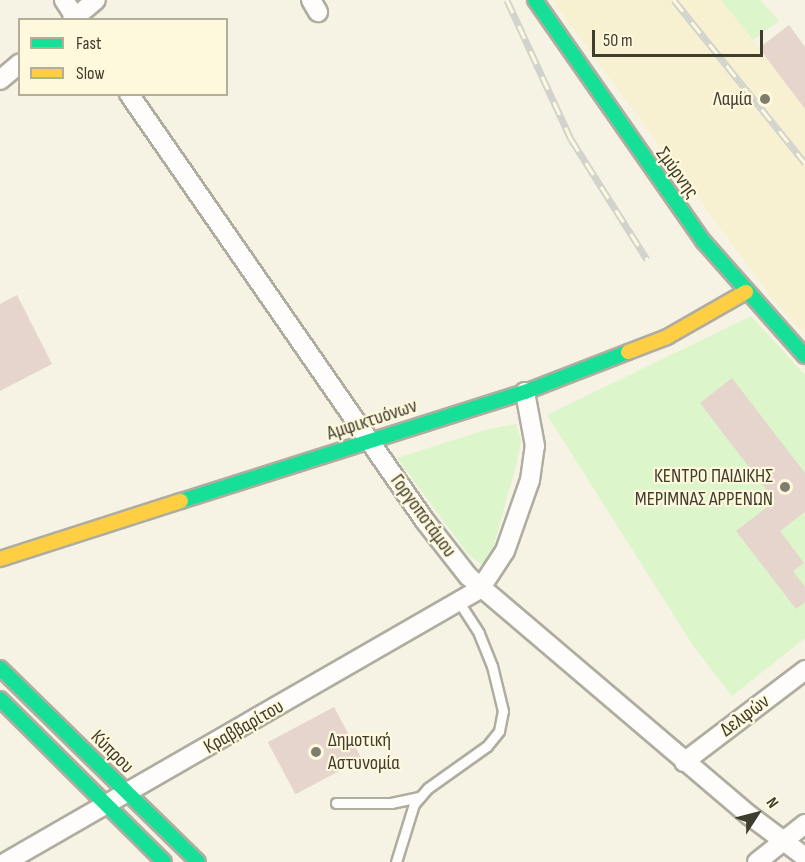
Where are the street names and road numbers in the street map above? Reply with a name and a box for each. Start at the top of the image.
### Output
street label: Σμύρνης [650,143,704,203]
street label: Αμφικτυόνων [324,394,420,446]
street label: Γοργοποτάμου [385,470,461,562]
street label: Δελφών [716,690,774,742]
street label: Κραββαρίτου [200,695,288,759]
street label: Κύπρου [85,725,139,779]

